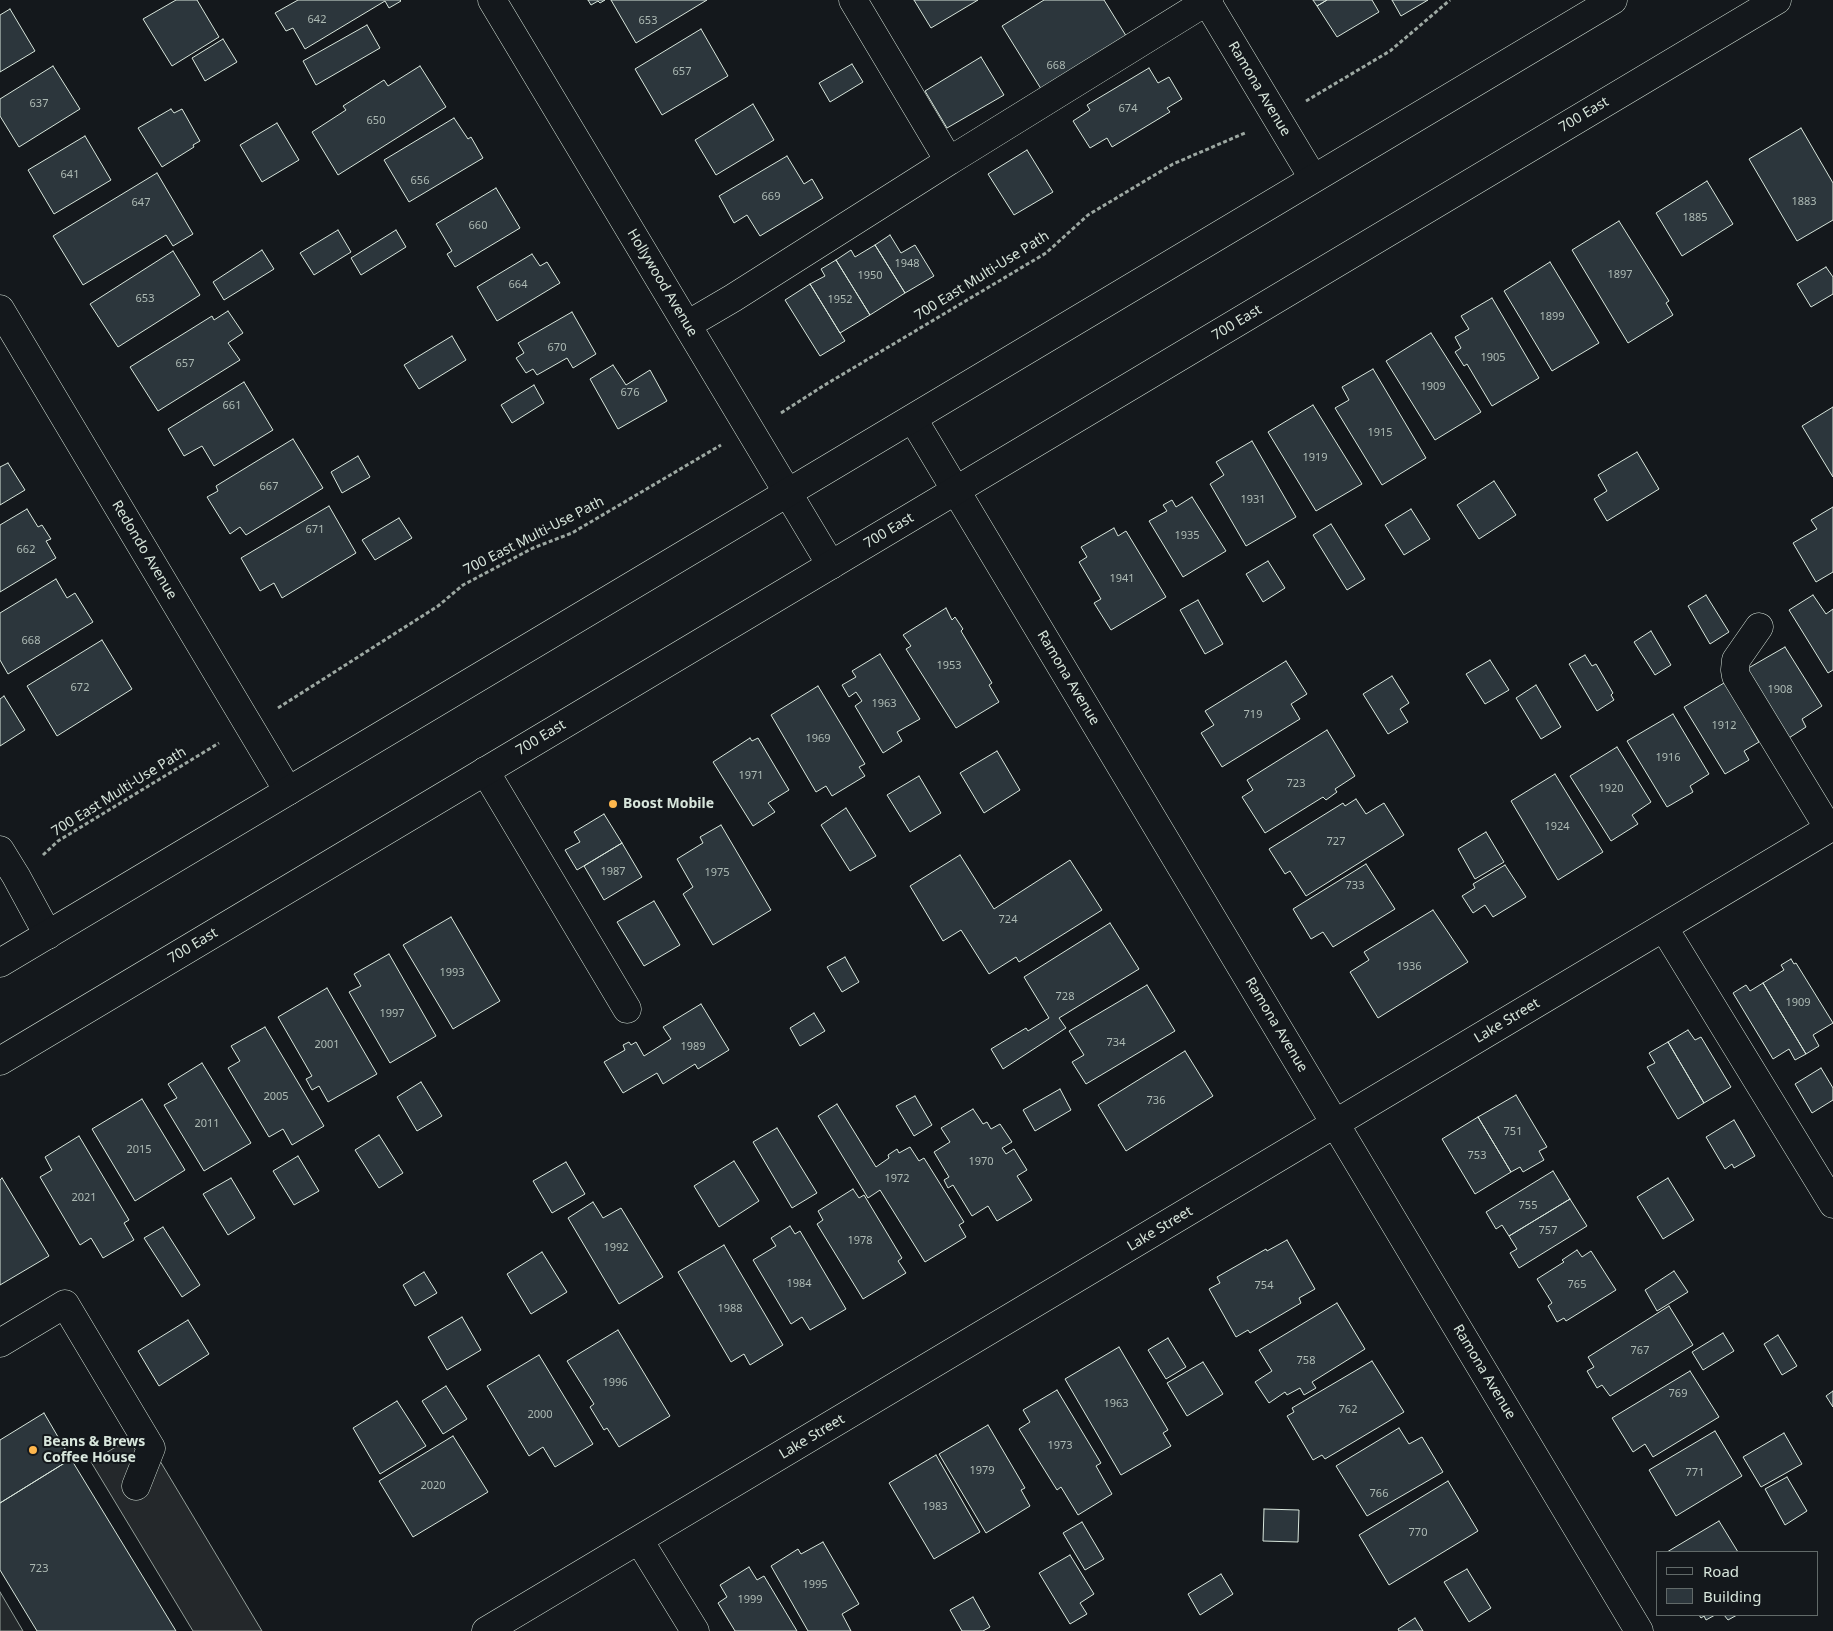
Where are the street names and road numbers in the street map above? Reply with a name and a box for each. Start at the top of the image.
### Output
street label: Ramona Avenue [1224,39,1294,139]
street label: 700 East [1556,94,1612,136]
street label: Hollywood Avenue [623,226,701,340]
street label: 700 East Multi-Use Path [912,228,1052,324]
street label: 700 East [1209,302,1265,344]
street label: 700 East Multi-Use Path [461,493,607,579]
street label: Redondo Avenue [108,498,180,602]
street label: 700 East [861,510,917,552]
street label: Ramona Avenue [1033,628,1103,728]
street label: 700 East [513,717,569,759]
street label: 700 East Multi-Use Path [49,744,189,840]
street label: 700 East [165,925,221,967]
street label: Ramona Avenue [1241,975,1311,1075]
street label: Lake Street [1471,995,1543,1047]
street label: Lake Street [1124,1203,1196,1255]
street label: Ramona Avenue [1449,1322,1519,1422]
street label: Lake Street [776,1411,848,1463]

